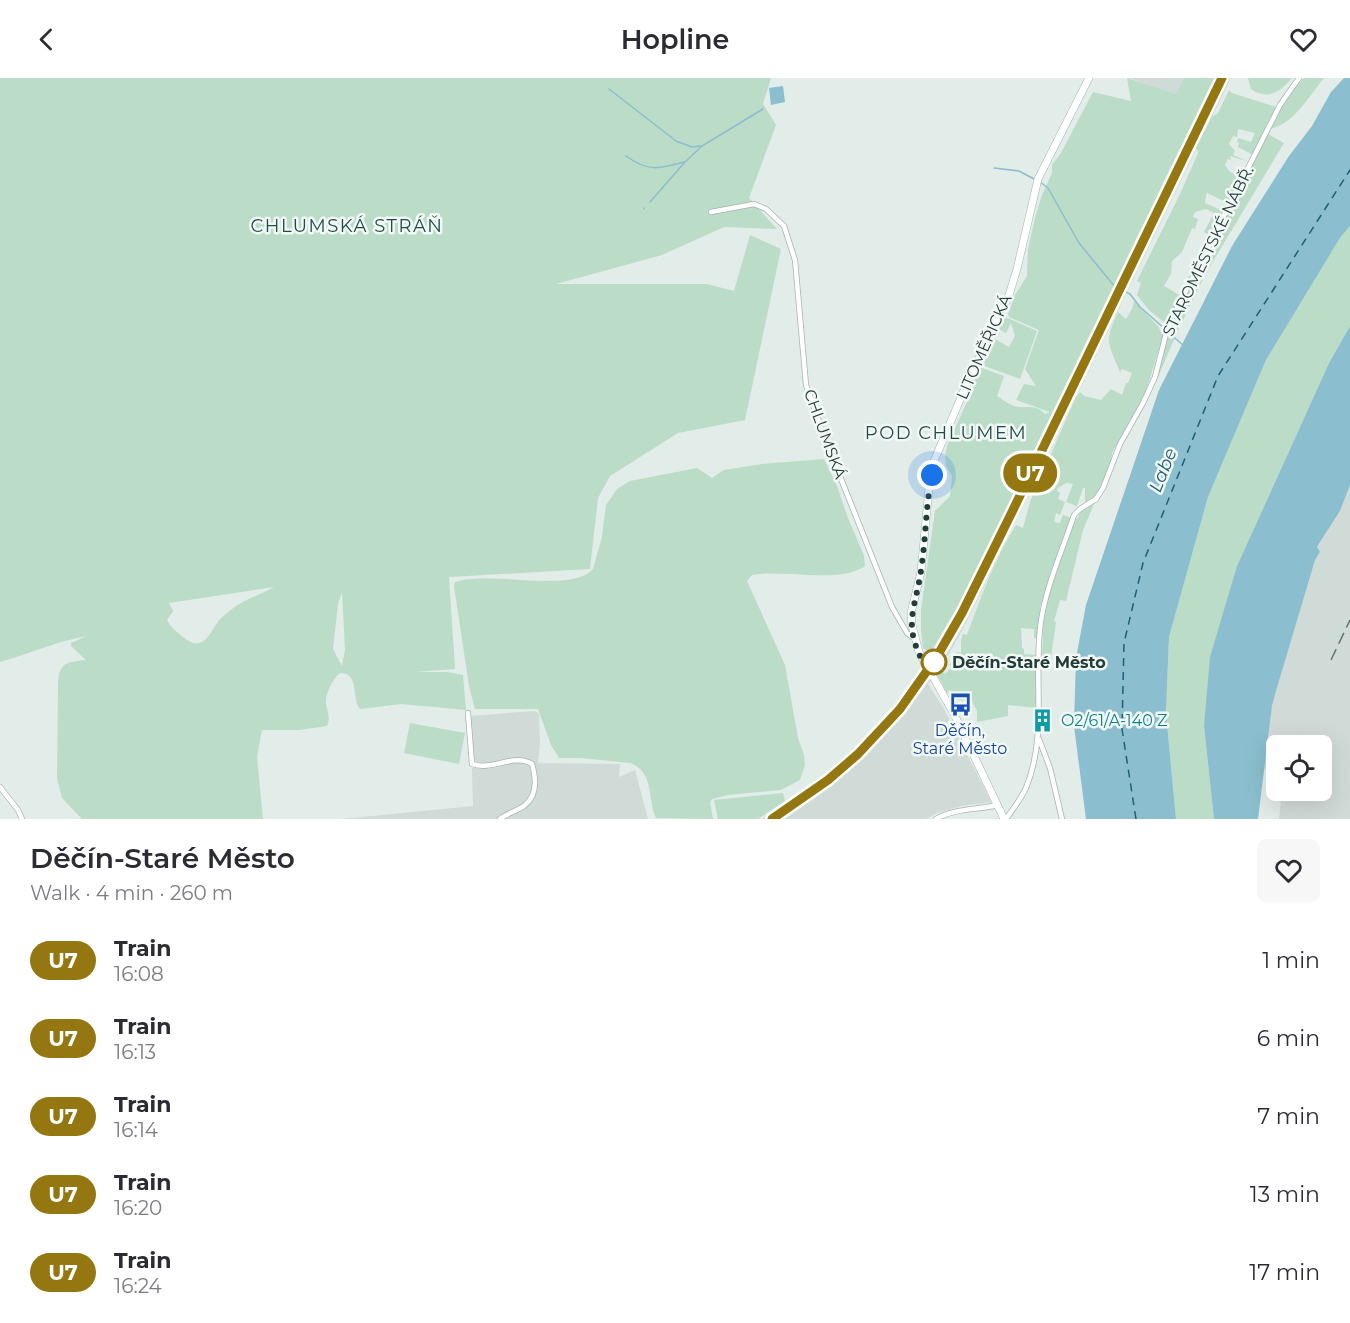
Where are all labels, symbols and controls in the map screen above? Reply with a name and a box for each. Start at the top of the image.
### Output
icon: back [30,23,63,56]
text: Hopline [621,23,729,56]
icon: heart [1287,23,1320,56]
street label: STAROMĚSTSKÉ NÁBŘ. [1158,163,1258,339]
district label: CHLUMSKÁ STRÁŇ [251,215,444,237]
street label: LITOMĚŘICKÁ [952,291,1016,402]
street label: CHLUMSKÁ [800,387,850,482]
district label: POD CHLUMEM [865,422,1027,444]
water label: Labe [1144,445,1182,495]
line badge: U7 [1003,454,1057,492]
your location [917,460,947,490]
text: U7 [1015,461,1045,486]
marker: Děčín-Staré Město [921,649,947,675]
place label: Děčín-Staré Město [952,653,1106,672]
bus stop icon: Děčín, Staré Město [947,692,973,718]
building icon: O2/61/A-140 Z [1030,707,1056,733]
place label: O2/61/A-140 Z [1061,711,1167,730]
place label: Děčín, Staré Město [913,721,1007,758]
map controls [1266,735,1332,801]
button: locate [1266,735,1332,801]
button: heart [1257,839,1320,902]
text: Děčín-Staré Město [30,841,295,875]
text: Walk · 4 min · 260 m [30,881,233,905]
text: Train [114,935,171,962]
text: 1 min [1262,947,1320,974]
text: U7 [48,948,78,973]
text: 16:08 [114,962,164,986]
text: Train [114,1013,171,1040]
text: 6 min [1257,1025,1320,1052]
text: U7 [48,1026,78,1051]
text: 16:13 [114,1040,156,1064]
text: Train [114,1091,171,1118]
text: 7 min [1257,1103,1320,1130]
text: U7 [48,1104,78,1129]
text: 16:14 [114,1118,158,1142]
text: Train [114,1169,171,1196]
text: 13 min [1250,1181,1320,1208]
text: U7 [48,1182,78,1207]
text: 16:20 [114,1196,162,1220]
text: Train [114,1247,171,1274]
text: 17 min [1249,1259,1320,1286]
text: U7 [48,1260,78,1285]
text: 16:24 [114,1274,162,1298]

